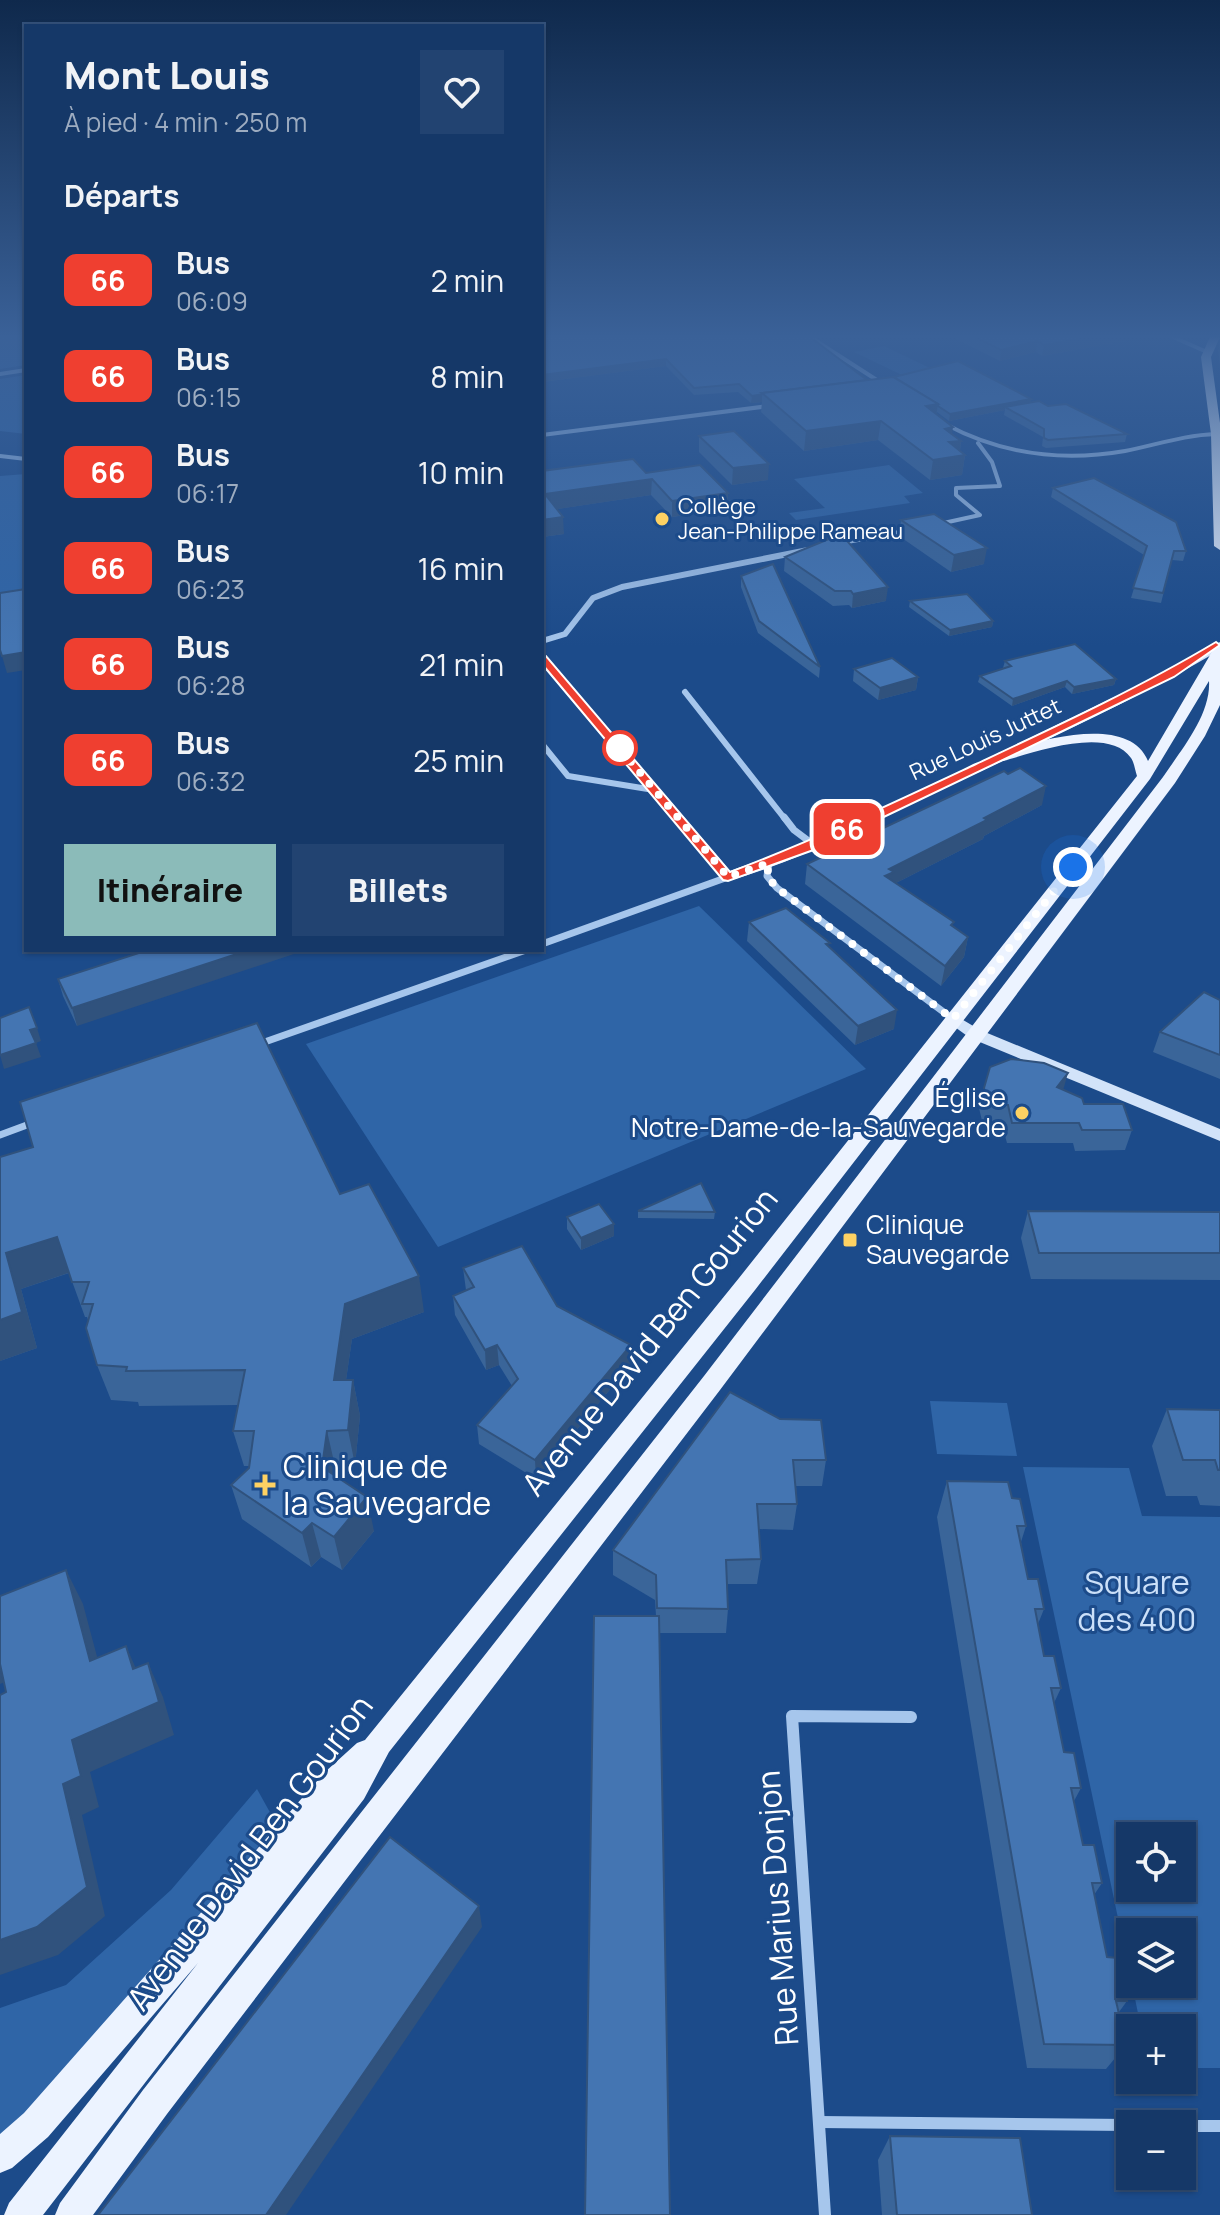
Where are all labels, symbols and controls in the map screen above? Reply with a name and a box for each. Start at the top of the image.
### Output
text: Mont Louis [64,48,270,100]
button: heart [420,50,504,134]
text: À pied · 4 min · 250 m [64,104,307,140]
text: Départs [64,175,180,216]
text: Bus [176,242,230,283]
text: 2 min [431,260,504,301]
text: 66 [91,261,125,299]
text: 06:09 [176,283,248,319]
text: Bus [176,338,230,379]
text: 8 min [430,356,504,397]
text: 66 [91,357,125,395]
text: 06:15 [176,379,241,415]
text: Bus [176,434,230,475]
text: 10 min [418,452,504,493]
text: 66 [91,453,125,491]
text: 06:17 [176,475,239,511]
place label: Collège Jean-Philippe Rameau [678,491,903,546]
marker: Collège Jean-Philippe Rameau [653,510,671,528]
text: Bus [176,530,230,571]
text: 16 min [417,548,504,589]
text: 66 [91,549,125,587]
text: 06:23 [176,571,245,607]
text: Bus [176,626,230,667]
text: 21 min [419,644,504,685]
text: 66 [91,645,125,683]
text: 06:28 [176,667,246,703]
street label: Rue Louis Juttet [904,691,1066,787]
text: Bus [176,722,230,763]
unlabelled marker [603,731,637,765]
text: 25 min [413,740,504,781]
text: 66 [91,741,125,779]
text: 06:32 [176,763,245,799]
line badge: 66 [811,803,883,855]
text: 66 [830,810,864,848]
button: Itinéraire [64,844,276,936]
button: Billets [292,844,504,936]
your location [1053,847,1093,887]
place label: Église Notre-Dame-de-la-Sauvegarde [631,1079,1006,1145]
marker: Église Notre-Dame-de-la-Sauvegarde [1013,1104,1031,1122]
street label: Avenue David Ben Gourion [511,1178,787,1505]
place label: Clinique Sauvegarde [866,1206,1009,1272]
marker: Clinique Sauvegarde [841,1231,859,1249]
place label: Clinique de la Sauvegarde [283,1444,491,1525]
marker: Clinique de la Sauvegarde [254,1474,276,1496]
park label: Square des 400 [1078,1560,1196,1641]
street label: Avenue David Ben Gourion [116,1686,382,2019]
street label: Rue Marius Donjon [745,1769,809,2047]
map controls [1116,1822,1196,2190]
button: locate [1116,1822,1196,1902]
button: layers [1116,1918,1196,1998]
button: + [1116,2014,1196,2094]
button: − [1116,2110,1196,2190]

